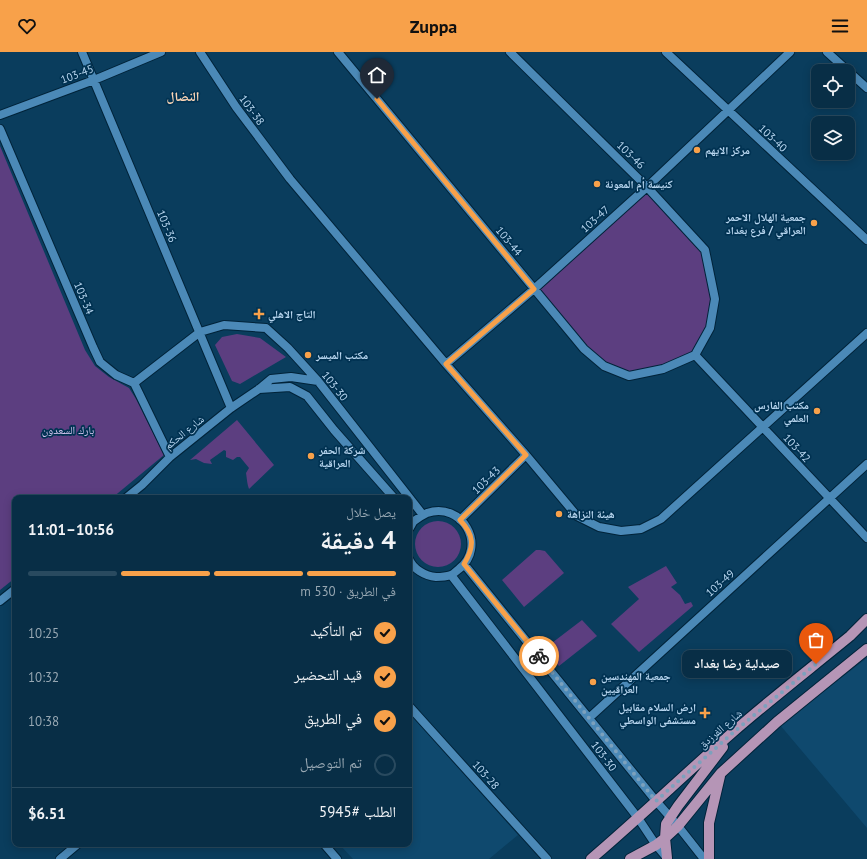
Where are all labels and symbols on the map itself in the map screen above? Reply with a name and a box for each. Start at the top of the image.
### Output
pin [360,58,394,99]
street label: 103-45 [59,61,95,87]
district label: النضال [166,88,200,105]
street label: 103-38 [236,92,268,128]
street label: 103-40 [756,121,790,155]
street label: 103-46 [614,138,648,172]
place label: مركز الايهم [705,143,750,158]
marker: مركز الايهم [692,145,702,155]
place label: كنيسة أم المعونة [605,177,673,192]
marker: كنيسة أم المعونة [592,179,602,189]
street label: 103-47 [578,202,612,236]
street label: 103-36 [154,208,180,244]
place label: جمعية الهلال الاحمر العراقي / فرع بغداد [725,210,806,239]
marker: جمعية الهلال الاحمر العراقي / فرع بغداد [809,218,819,228]
street label: 103-44 [493,224,525,259]
street label: 103-34 [71,280,97,316]
place label: التاج الاهلي [268,307,316,323]
marker: التاج الاهلي [253,308,265,320]
place label: مكتب الميسر [315,348,368,362]
marker: مكتب الميسر [303,350,313,360]
street label: 103-30 [319,368,351,404]
place label: مكتب الفارس العلمي [754,398,809,427]
marker: مكتب الفارس العلمي [812,406,822,416]
street label: شارع الحكم [161,412,207,453]
park label: بارك السعدون [42,423,94,437]
street label: 103-42 [780,431,814,465]
place label: شركة الحفر العراقية [318,443,366,470]
marker: شركة الحفر العراقية [306,451,316,461]
street label: 103-43 [469,463,503,497]
place label: هيئة النزاهة [567,507,615,521]
marker: هيئة النزاهة [554,509,564,519]
street label: 103-49 [703,566,737,600]
pin [799,623,833,664]
courier [519,636,559,676]
callout: صيدلية رضا بغداد [682,650,792,678]
place label: جمعية المهندسين العراقيين [601,669,671,697]
marker: جمعية المهندسين العراقيين [588,677,598,687]
place label: ارض السلام مقابيل مستشفى الواسطي [618,700,696,729]
street label: شارع الفرزدق [695,706,745,752]
marker: ارض السلام مقابيل مستشفى الواسطي [699,707,711,719]
street label: 103-30 [588,738,620,774]
street label: 103-28 [469,758,503,792]

